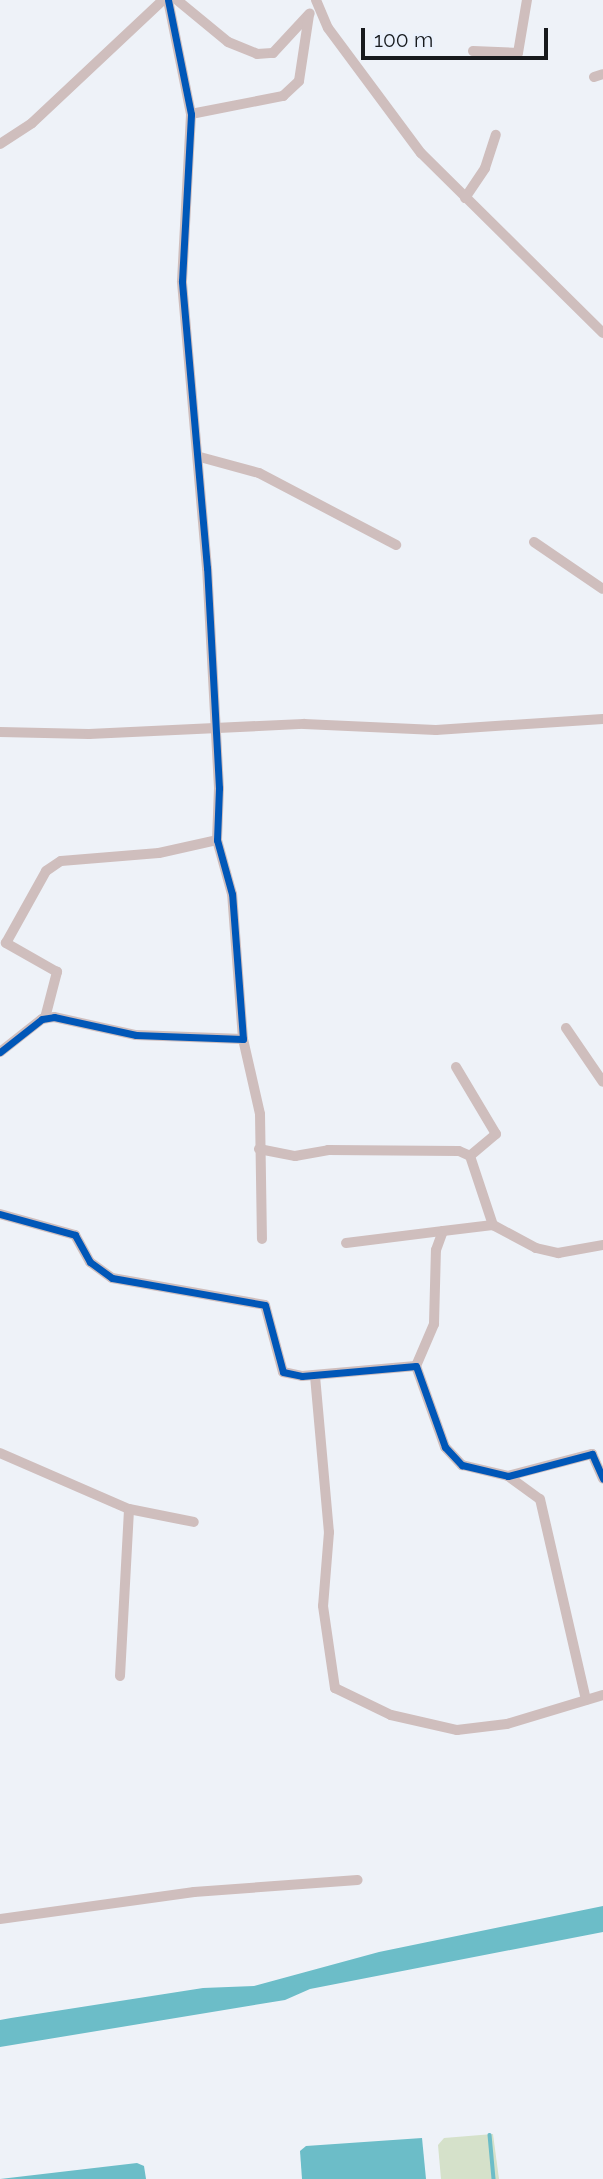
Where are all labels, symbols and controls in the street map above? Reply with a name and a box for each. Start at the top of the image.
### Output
scale bar [365,14,552,58]
text: 100 m [374,27,433,52]

